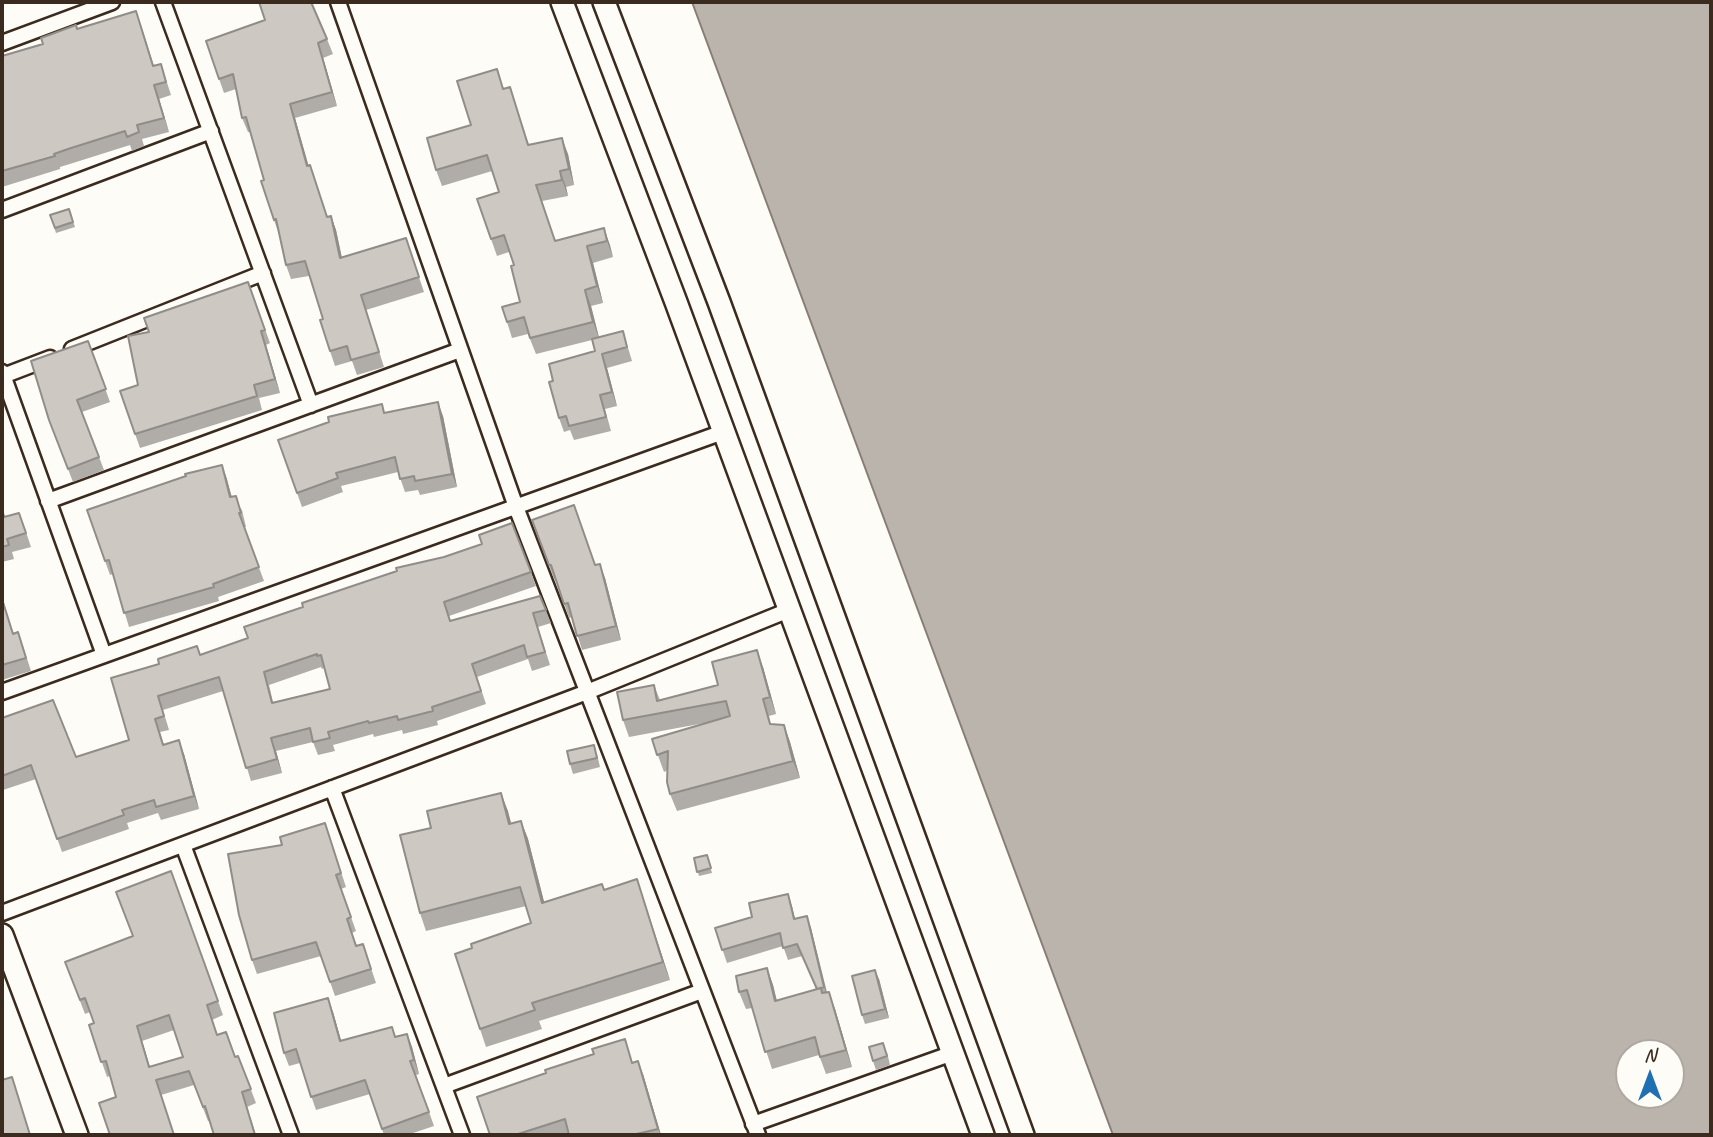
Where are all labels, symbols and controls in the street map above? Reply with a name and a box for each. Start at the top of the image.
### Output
north arrow [1615,1039,1685,1109]
text: N [1644,1043,1656,1067]

